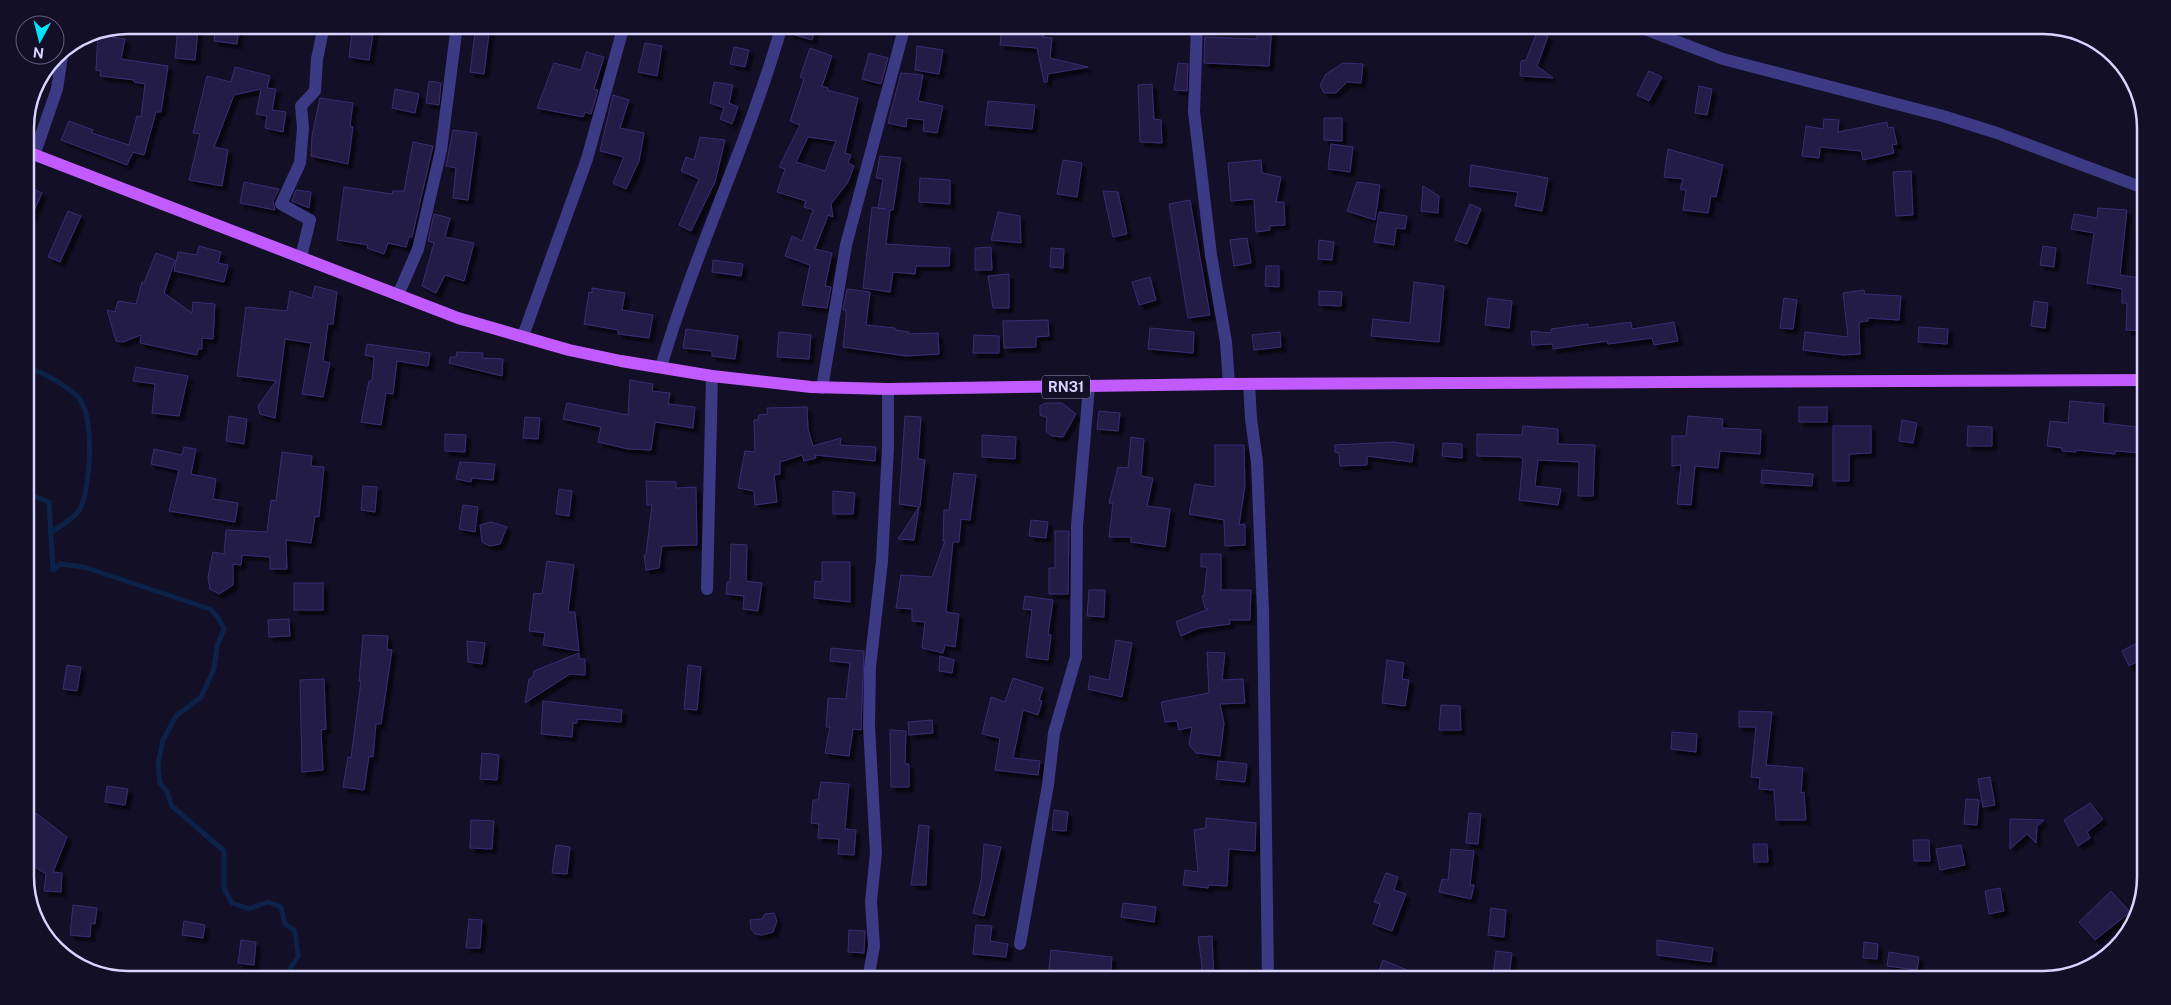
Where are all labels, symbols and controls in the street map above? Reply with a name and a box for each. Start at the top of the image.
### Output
north arrow [15,15,65,65]
text: N [32,44,45,62]
road number: RN31 [1042,376,1090,398]

